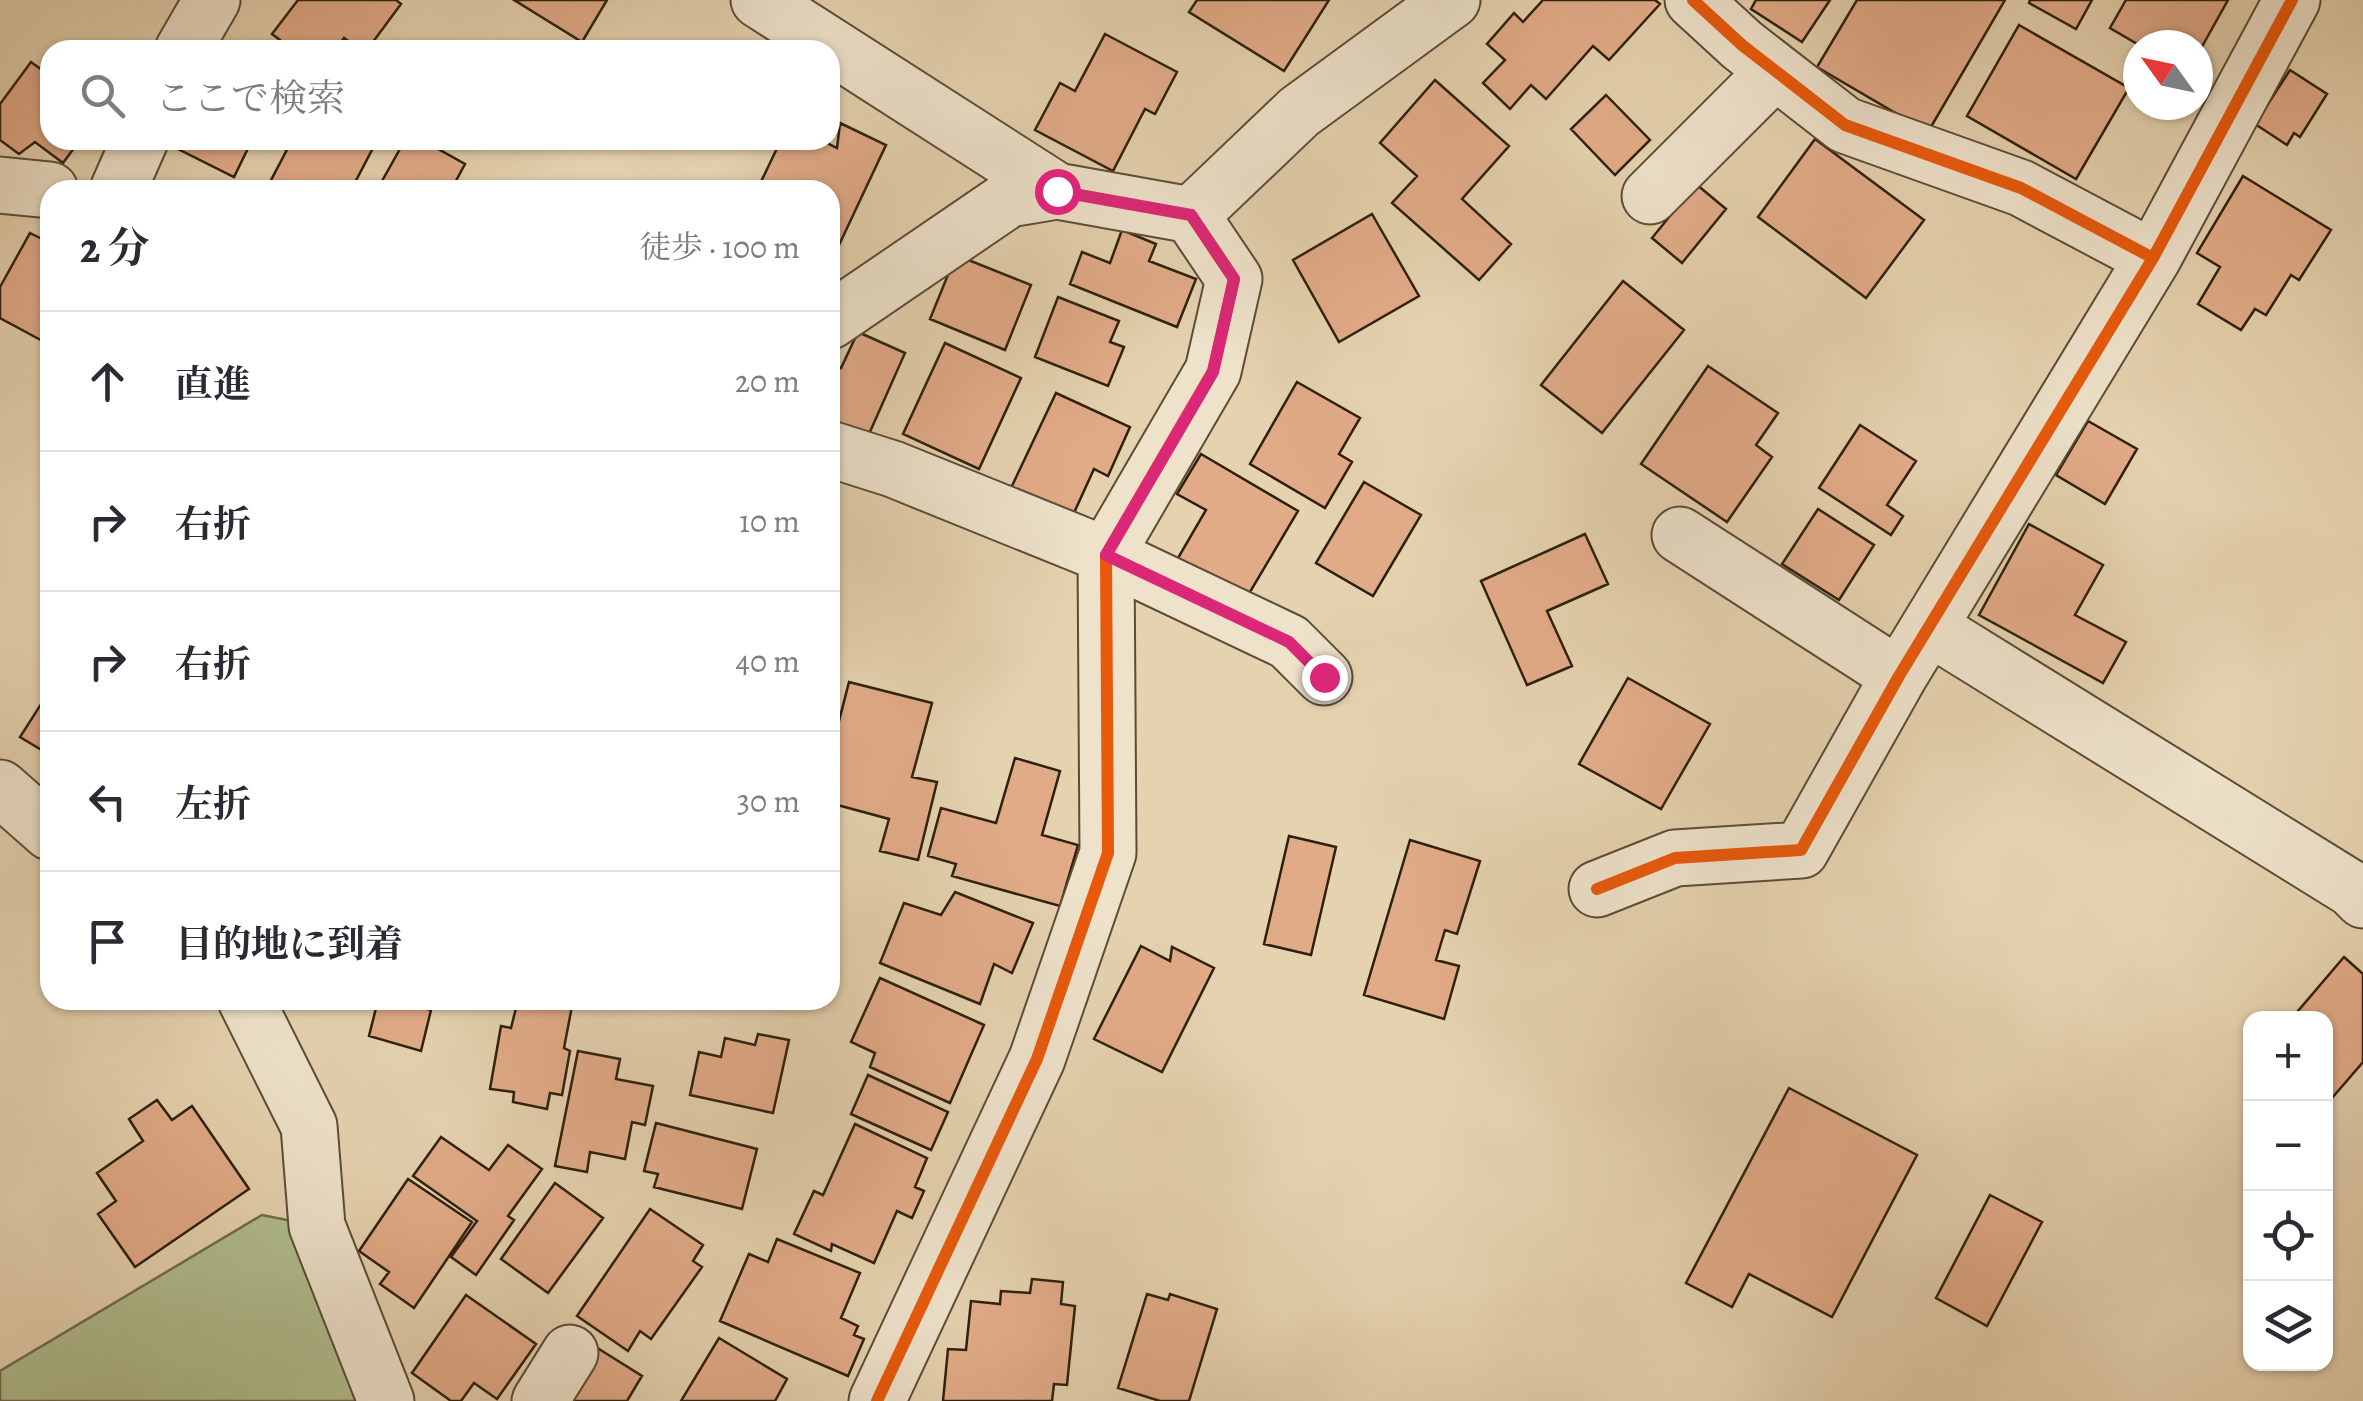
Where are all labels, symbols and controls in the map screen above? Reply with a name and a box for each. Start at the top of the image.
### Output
north arrow [2123,30,2213,120]
search box [40,40,840,150]
icon: search [75,68,130,123]
text: ここで検索 [155,72,345,124]
route start [1035,169,1081,215]
text: 2 分 [80,219,150,276]
text: 徒歩 · 100 m [639,225,800,269]
icon: ahead [80,354,135,409]
text: 直進 [175,358,251,410]
text: 20 m [735,359,800,403]
icon: right [80,494,135,549]
text: 右折 [175,498,251,550]
text: 10 m [739,499,800,543]
icon: right [80,634,135,689]
text: 右折 [175,638,251,690]
text: 40 m [735,639,800,683]
route end [1302,655,1348,701]
icon: left [80,774,135,829]
text: 左折 [175,778,251,830]
text: 30 m [737,779,800,823]
icon: arrive [80,914,135,969]
text: 目的地に到着 [175,918,403,970]
map controls [2243,1011,2333,1371]
button: + [2243,1011,2333,1101]
button: − [2243,1101,2333,1191]
button: locate [2243,1191,2333,1281]
button: layers [2243,1281,2333,1371]

